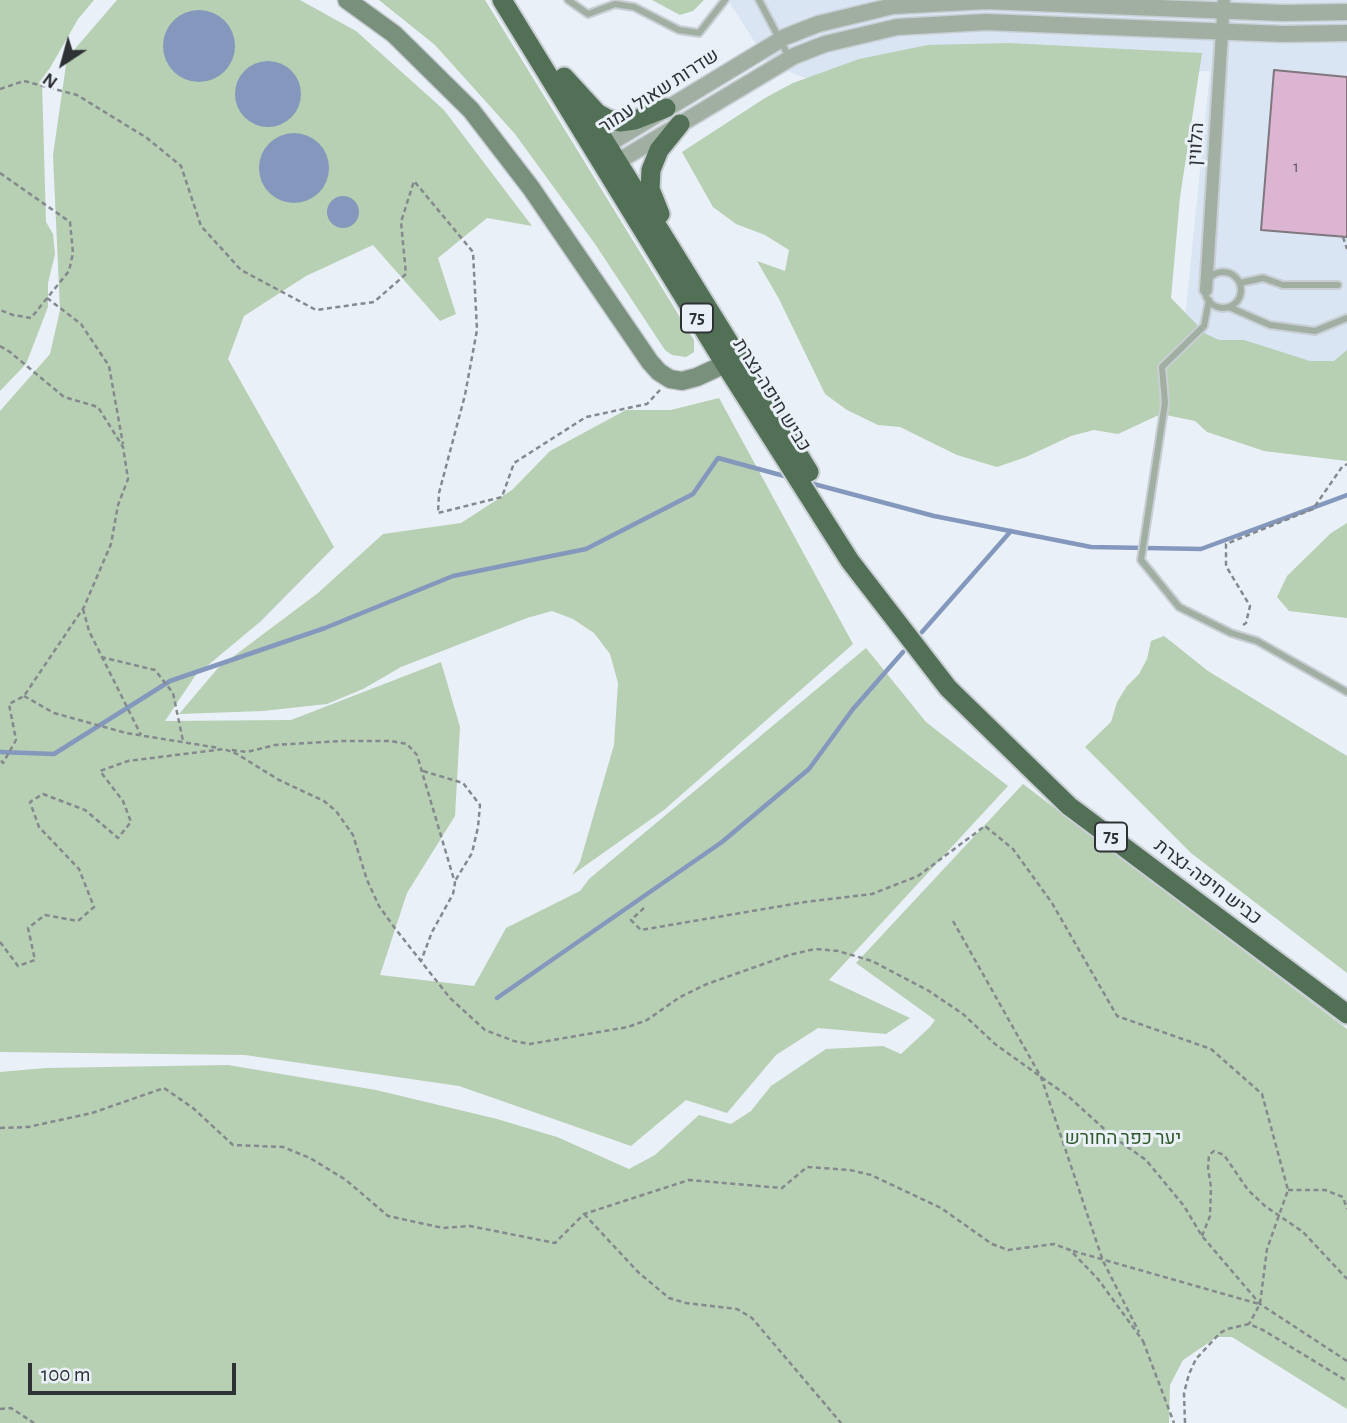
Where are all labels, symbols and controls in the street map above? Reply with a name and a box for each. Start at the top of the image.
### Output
north arrow [28,28,98,98]
street label: שדרות שאול עמור [595,44,723,138]
text: N [39,69,61,92]
street label: הלווין [1183,122,1209,166]
house number: 1 [1293,157,1299,177]
road number: 75 [681,304,713,332]
street label: כביש חיפה-נצרת [728,334,816,456]
road number: 75 [1095,822,1127,852]
street label: כביש חיפה-נצרת [1150,834,1266,930]
park label: יער כפר החורש [1065,1127,1181,1149]
scale bar [32,1350,240,1394]
text: 100 m [41,1364,91,1385]

